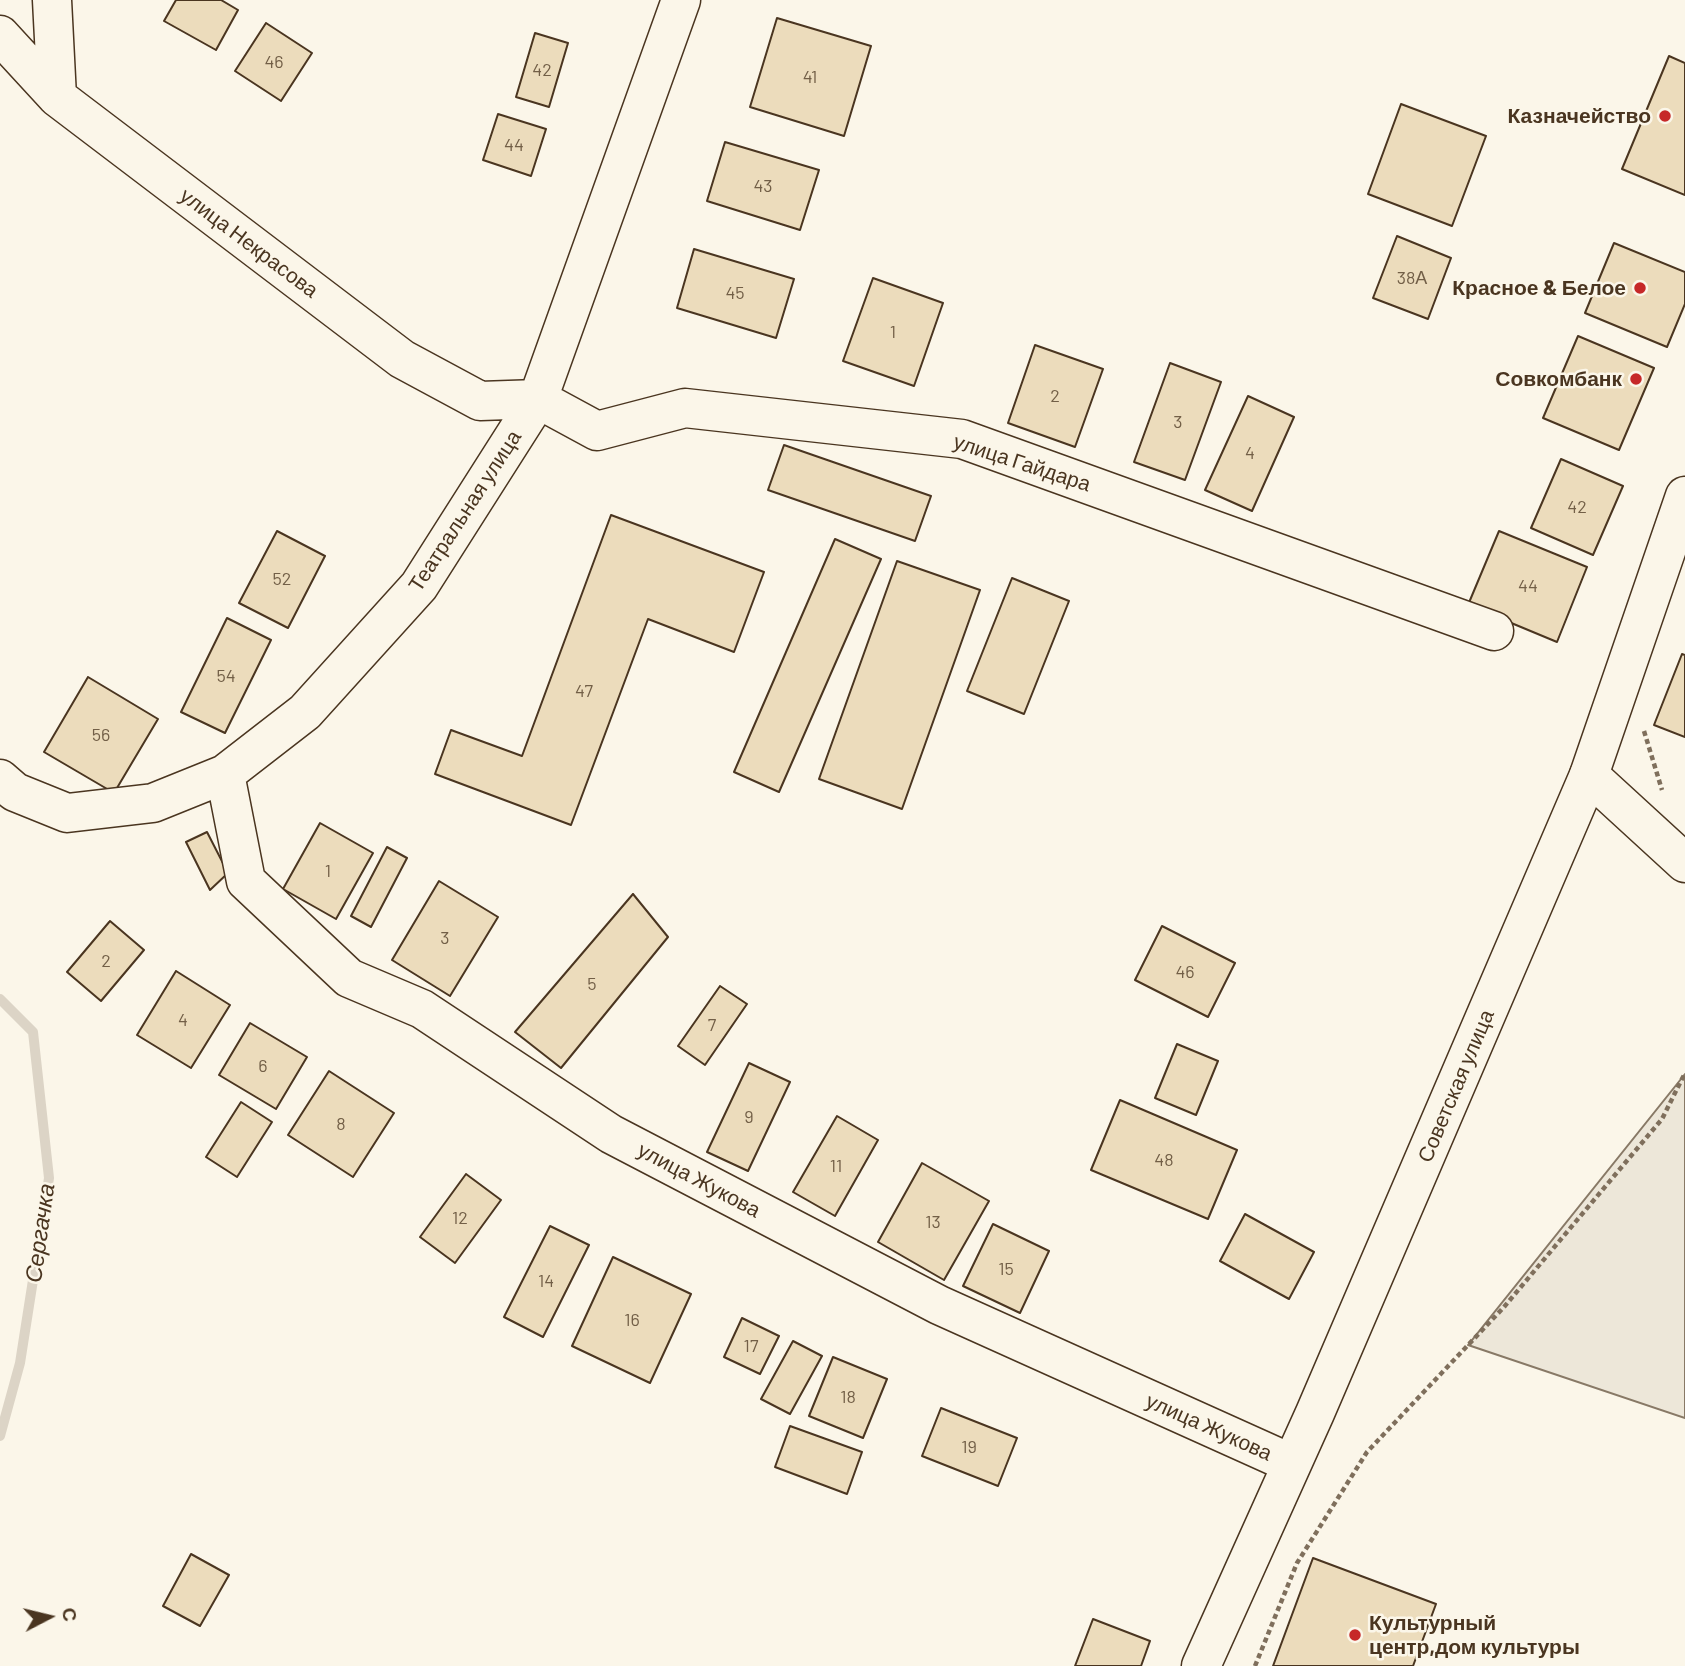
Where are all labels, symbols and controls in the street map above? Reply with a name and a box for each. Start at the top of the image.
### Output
house number: 46 [264,51,284,73]
house number: 42 [532,59,552,81]
house number: 41 [803,66,817,88]
place label: Казначейство [1508,103,1651,129]
marker: Казначейство [1657,108,1673,124]
house number: 44 [504,134,524,156]
house number: 43 [753,175,773,197]
street label: улица Некрасова [175,183,323,303]
house number: 38А [1397,267,1427,289]
place label: Красное & Белое [1452,275,1626,301]
marker: Красное & Белое [1632,280,1648,296]
house number: 45 [725,282,745,304]
house number: 1 [890,321,896,343]
place label: Совкомбанк [1495,366,1622,392]
marker: Совкомбанк [1628,371,1644,387]
house number: 2 [1050,385,1060,407]
house number: 3 [1173,411,1183,433]
street label: Театральная улица [403,426,527,596]
street label: улица Гайдара [950,429,1094,497]
house number: 4 [1245,442,1255,464]
house number: 42 [1567,496,1587,518]
house number: 52 [273,568,291,590]
house number: 44 [1518,575,1538,597]
house number: 54 [216,665,236,687]
house number: 47 [575,680,593,702]
house number: 56 [92,724,110,746]
house number: 1 [325,860,331,882]
house number: 3 [440,927,450,949]
house number: 2 [101,950,111,972]
house number: 46 [1175,961,1195,983]
house number: 5 [587,973,597,995]
street label: Советская улица [1413,1006,1499,1166]
house number: 4 [178,1009,188,1031]
house number: 7 [708,1014,716,1036]
house number: 6 [258,1055,268,1077]
house number: 9 [744,1106,754,1128]
house number: 8 [336,1113,346,1135]
street label: улица Жукова [633,1137,765,1223]
house number: 48 [1154,1149,1174,1171]
house number: 11 [830,1155,842,1177]
water label: Сергачка [19,1182,61,1284]
house number: 12 [452,1207,468,1229]
house number: 13 [925,1211,941,1233]
house number: 15 [998,1258,1014,1280]
house number: 14 [538,1270,554,1292]
house number: 16 [624,1309,640,1331]
house number: 17 [744,1335,758,1357]
house number: 18 [840,1386,856,1408]
street label: улица Жукова [1142,1388,1276,1466]
house number: 19 [961,1436,977,1458]
north arrow [14,1582,84,1652]
text: С [58,1606,83,1623]
place label: Культурный центр,дом культуры [1369,1610,1580,1660]
marker: Культурный центр,дом культуры [1347,1627,1363,1643]

